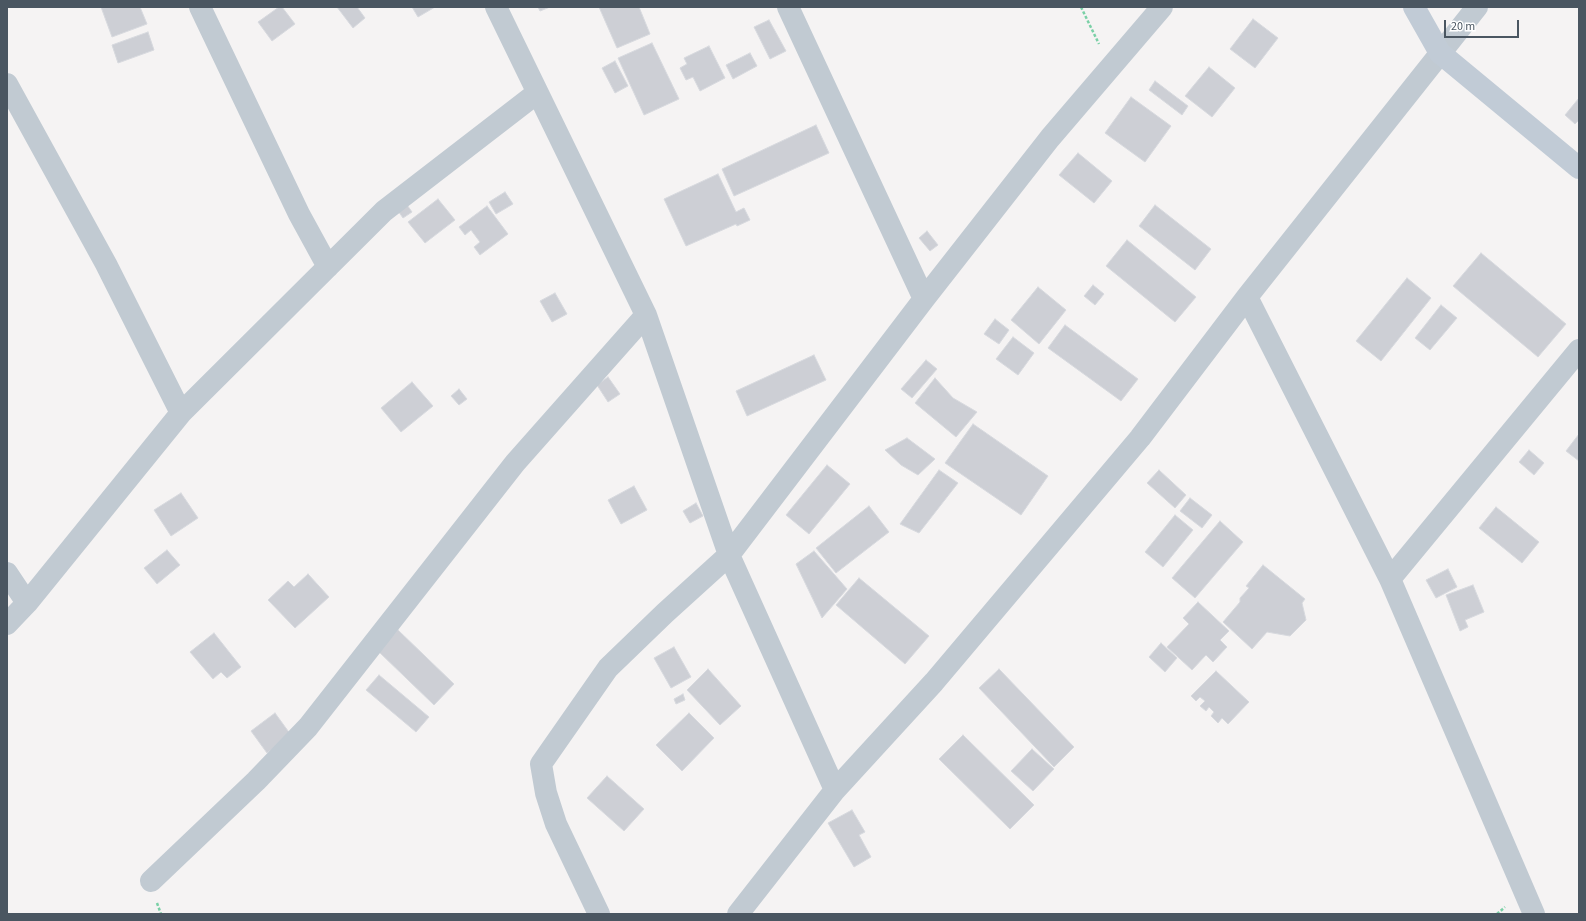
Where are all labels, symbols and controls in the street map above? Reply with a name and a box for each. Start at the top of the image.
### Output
scale bar [1446,12,1521,38]
text: 20 m [1451,18,1475,35]

